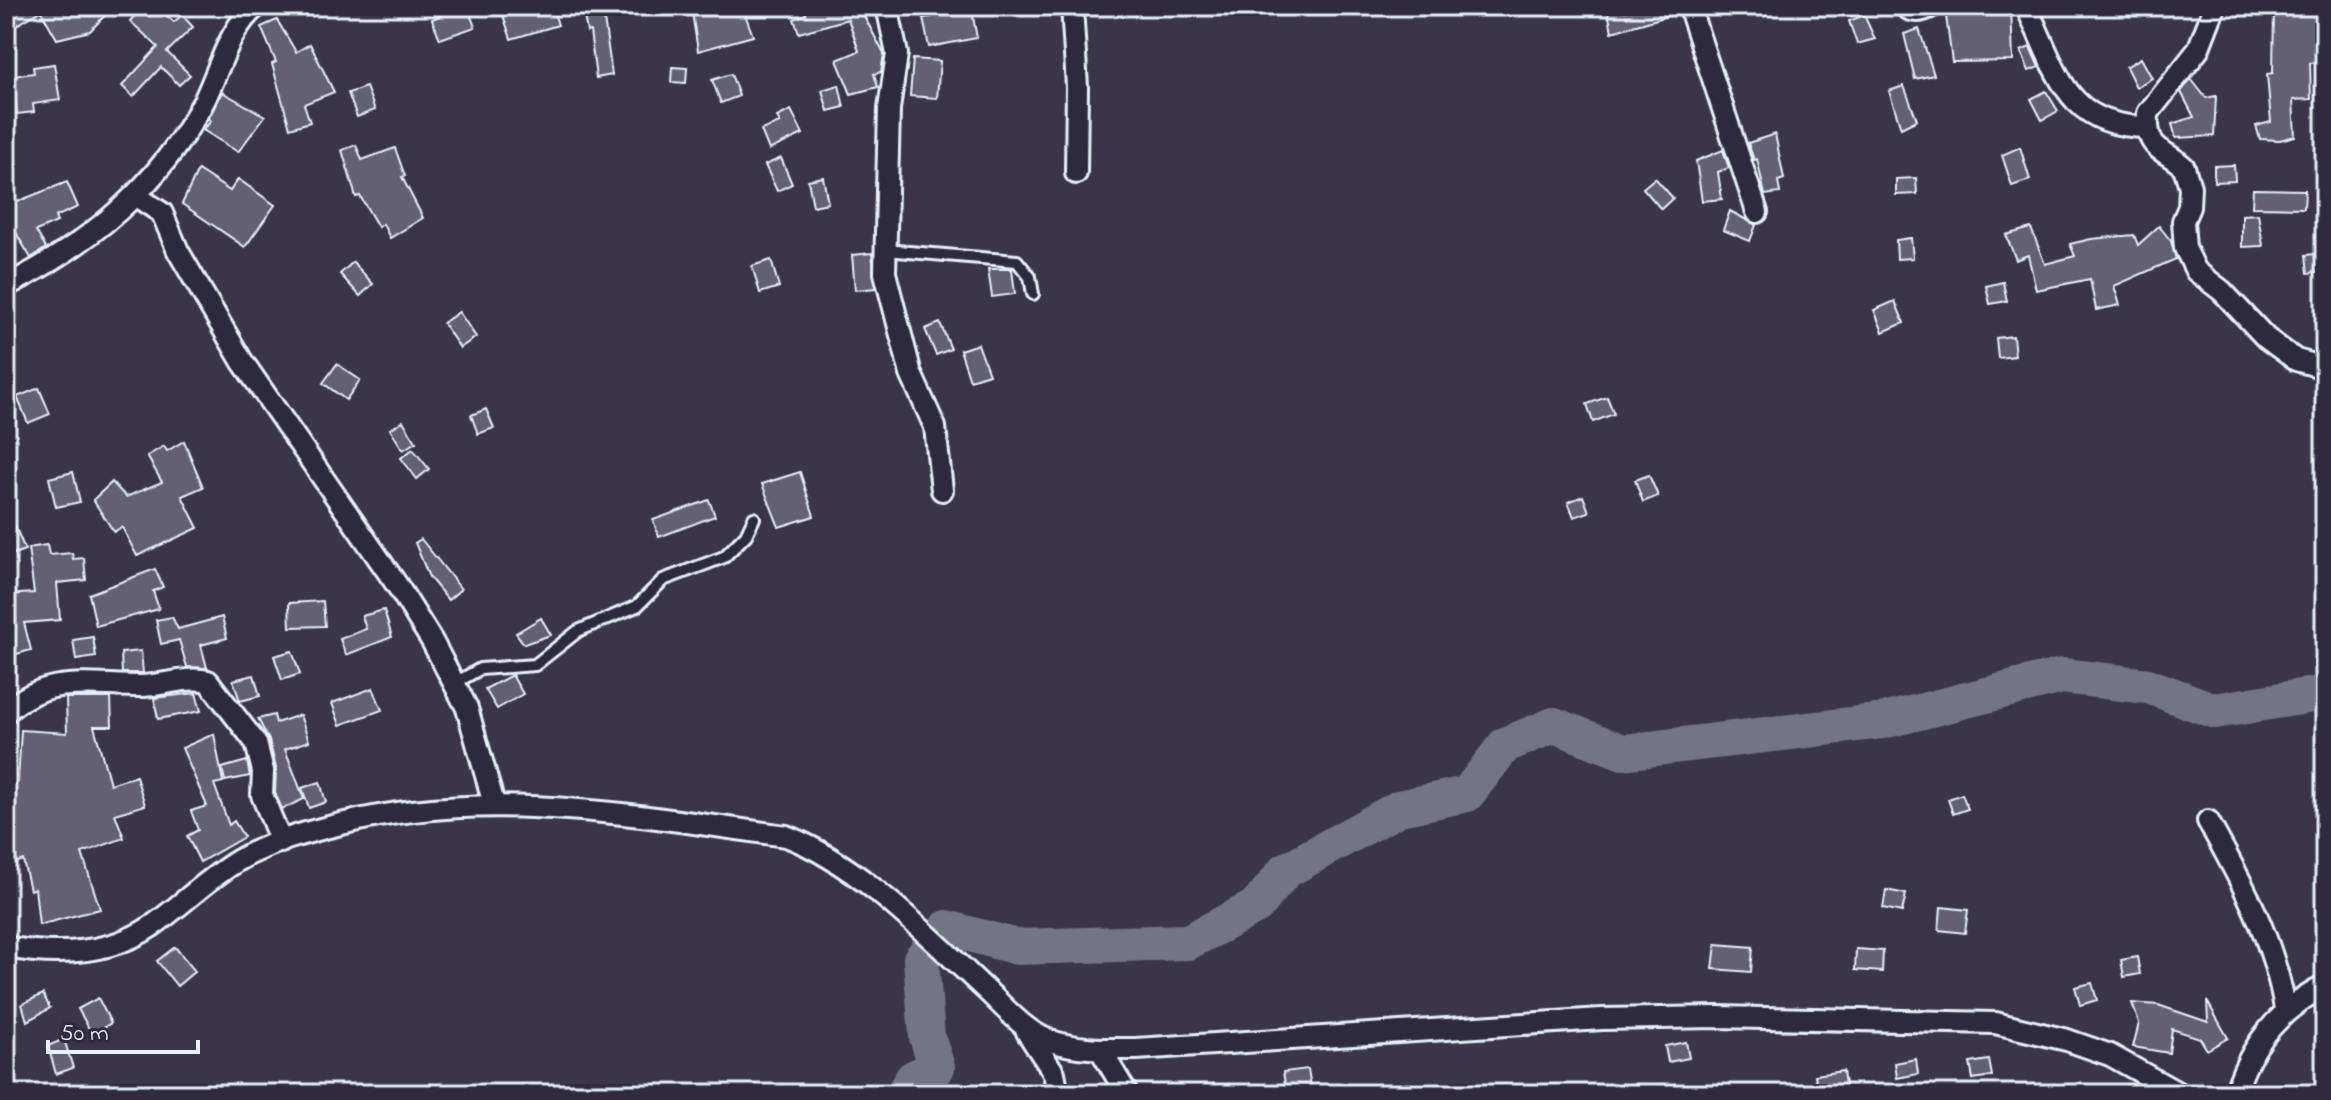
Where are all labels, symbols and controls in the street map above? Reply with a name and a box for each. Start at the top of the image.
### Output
scale bar [48,1004,198,1054]
text: 50 m [60,1017,109,1052]

